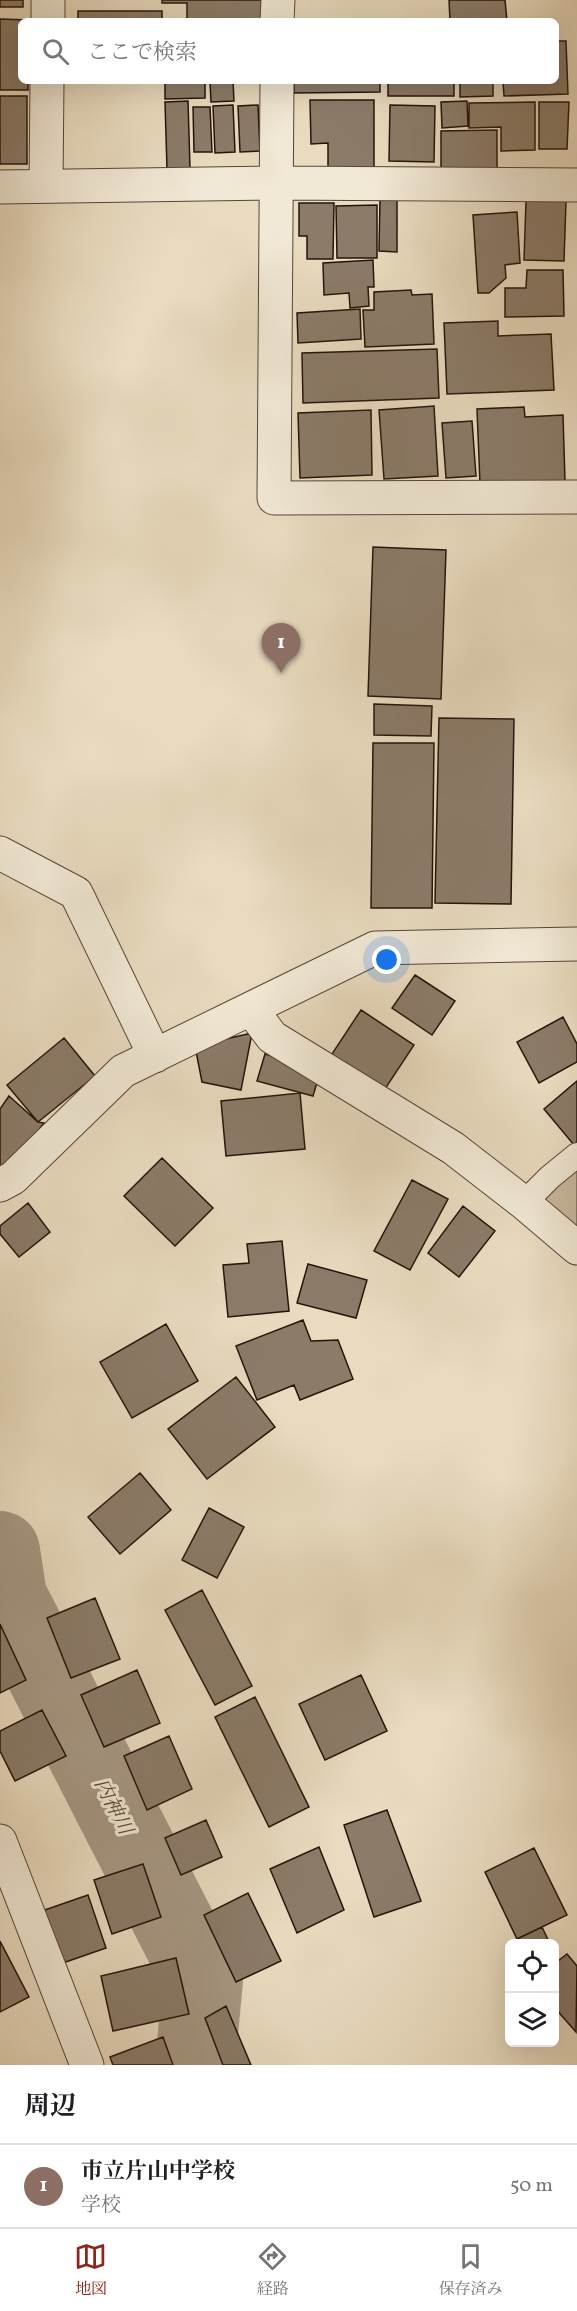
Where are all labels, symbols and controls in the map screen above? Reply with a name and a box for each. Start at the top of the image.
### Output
search box [18,18,559,84]
icon: search [39,35,72,68]
text: ここで検索 [87,38,197,69]
pin: 1 [262,624,300,673]
your location [372,945,401,974]
water label: 内神川 [86,1774,139,1842]
map controls [505,1939,559,2047]
button: locate [505,1939,559,1993]
button: layers [505,1993,559,2047]
text: 周辺 [24,2089,76,2125]
text: 市立片山中学校 [81,2157,235,2188]
text: 1 [39,2172,48,2200]
text: 50 m [510,2172,553,2200]
text: 学校 [81,2192,121,2220]
tab: 地図 [74,2240,107,2301]
tab: 経路 [256,2240,289,2301]
tab: 保存済み [438,2240,502,2301]

